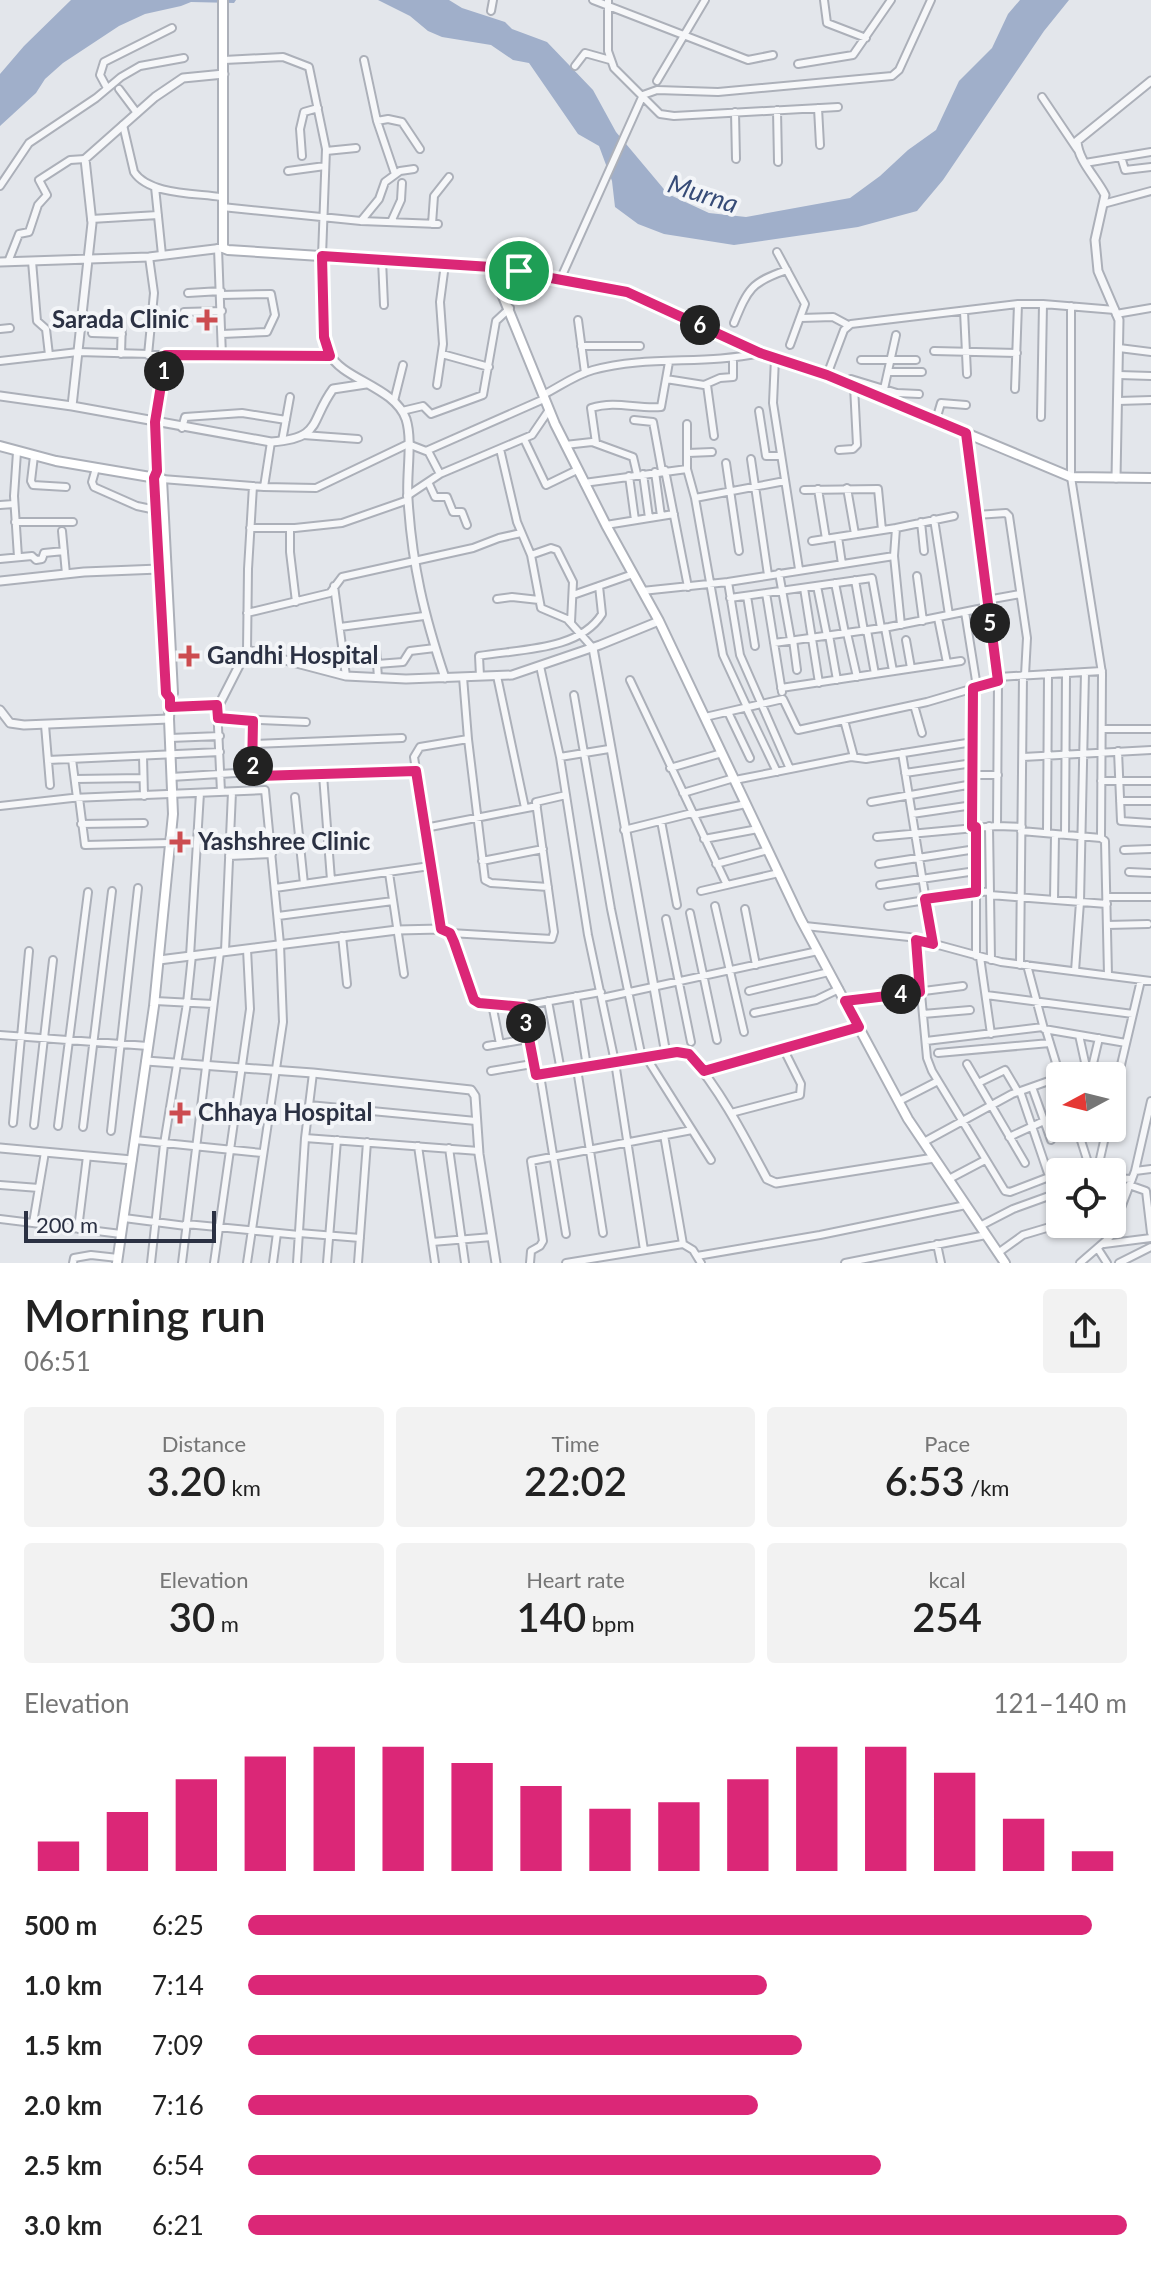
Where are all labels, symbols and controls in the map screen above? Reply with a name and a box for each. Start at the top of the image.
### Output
water label: Murna [664,167,742,219]
pin [485,237,553,305]
icon: arrive [497,249,541,293]
place label: Sarada Clinic [52,304,189,333]
pin: 6 [680,305,720,345]
marker: Sarada Clinic [196,309,218,331]
text: 6 [694,311,706,338]
pin: 1 [144,351,184,391]
text: 1 [158,357,170,384]
pin: 5 [970,603,1010,643]
text: 5 [984,609,996,636]
place label: Gandhi Hospital [207,640,378,669]
marker: Gandhi Hospital [178,645,200,667]
pin: 2 [233,746,273,786]
text: 2 [247,752,259,779]
place label: Yashshree Clinic [197,826,371,855]
marker: Yashshree Clinic [169,831,191,853]
pin: 4 [881,974,921,1014]
text: 4 [895,980,907,1007]
pin: 3 [506,1003,546,1043]
text: 3 [520,1009,532,1036]
north arrow [1046,1062,1126,1142]
map controls [1046,1062,1126,1238]
place label: Chhaya Hospital [198,1097,372,1126]
marker: Chhaya Hospital [169,1102,191,1124]
button: locate [1046,1158,1126,1238]
scale bar [24,1207,216,1243]
text: 200 m [36,1211,98,1238]
text: Morning run [24,1289,266,1341]
button: share [1043,1289,1127,1373]
text: 06:51 [24,1345,91,1377]
text: Distance [162,1430,246,1457]
text: Time [552,1430,599,1457]
text: Pace [924,1430,970,1457]
text: 3.20 [147,1457,226,1505]
text: 22:02 [524,1457,627,1505]
text: 6:53 [885,1457,965,1505]
text: km [226,1474,261,1501]
text: /km [965,1474,1009,1501]
text: Elevation [159,1566,249,1593]
text: Heart rate [526,1566,625,1593]
text: kcal [929,1566,966,1593]
text: 30 [169,1593,215,1641]
text: 140 [516,1593,586,1641]
text: 254 [912,1593,982,1641]
text: m [215,1610,239,1637]
text: bpm [586,1610,634,1637]
text: Elevation [24,1687,130,1719]
text: 121–140 m [993,1687,1127,1719]
text: 500 m [24,1909,97,1941]
text: 6:25 [152,1909,204,1941]
text: 1.0 km [24,1969,102,2001]
text: 7:14 [152,1969,204,2001]
text: 1.5 km [24,2029,102,2061]
text: 7:09 [152,2029,204,2061]
text: 2.0 km [24,2089,102,2121]
text: 7:16 [152,2089,204,2121]
text: 2.5 km [24,2149,102,2181]
text: 6:54 [152,2149,204,2181]
text: 3.0 km [24,2209,102,2241]
text: 6:21 [152,2209,204,2241]

